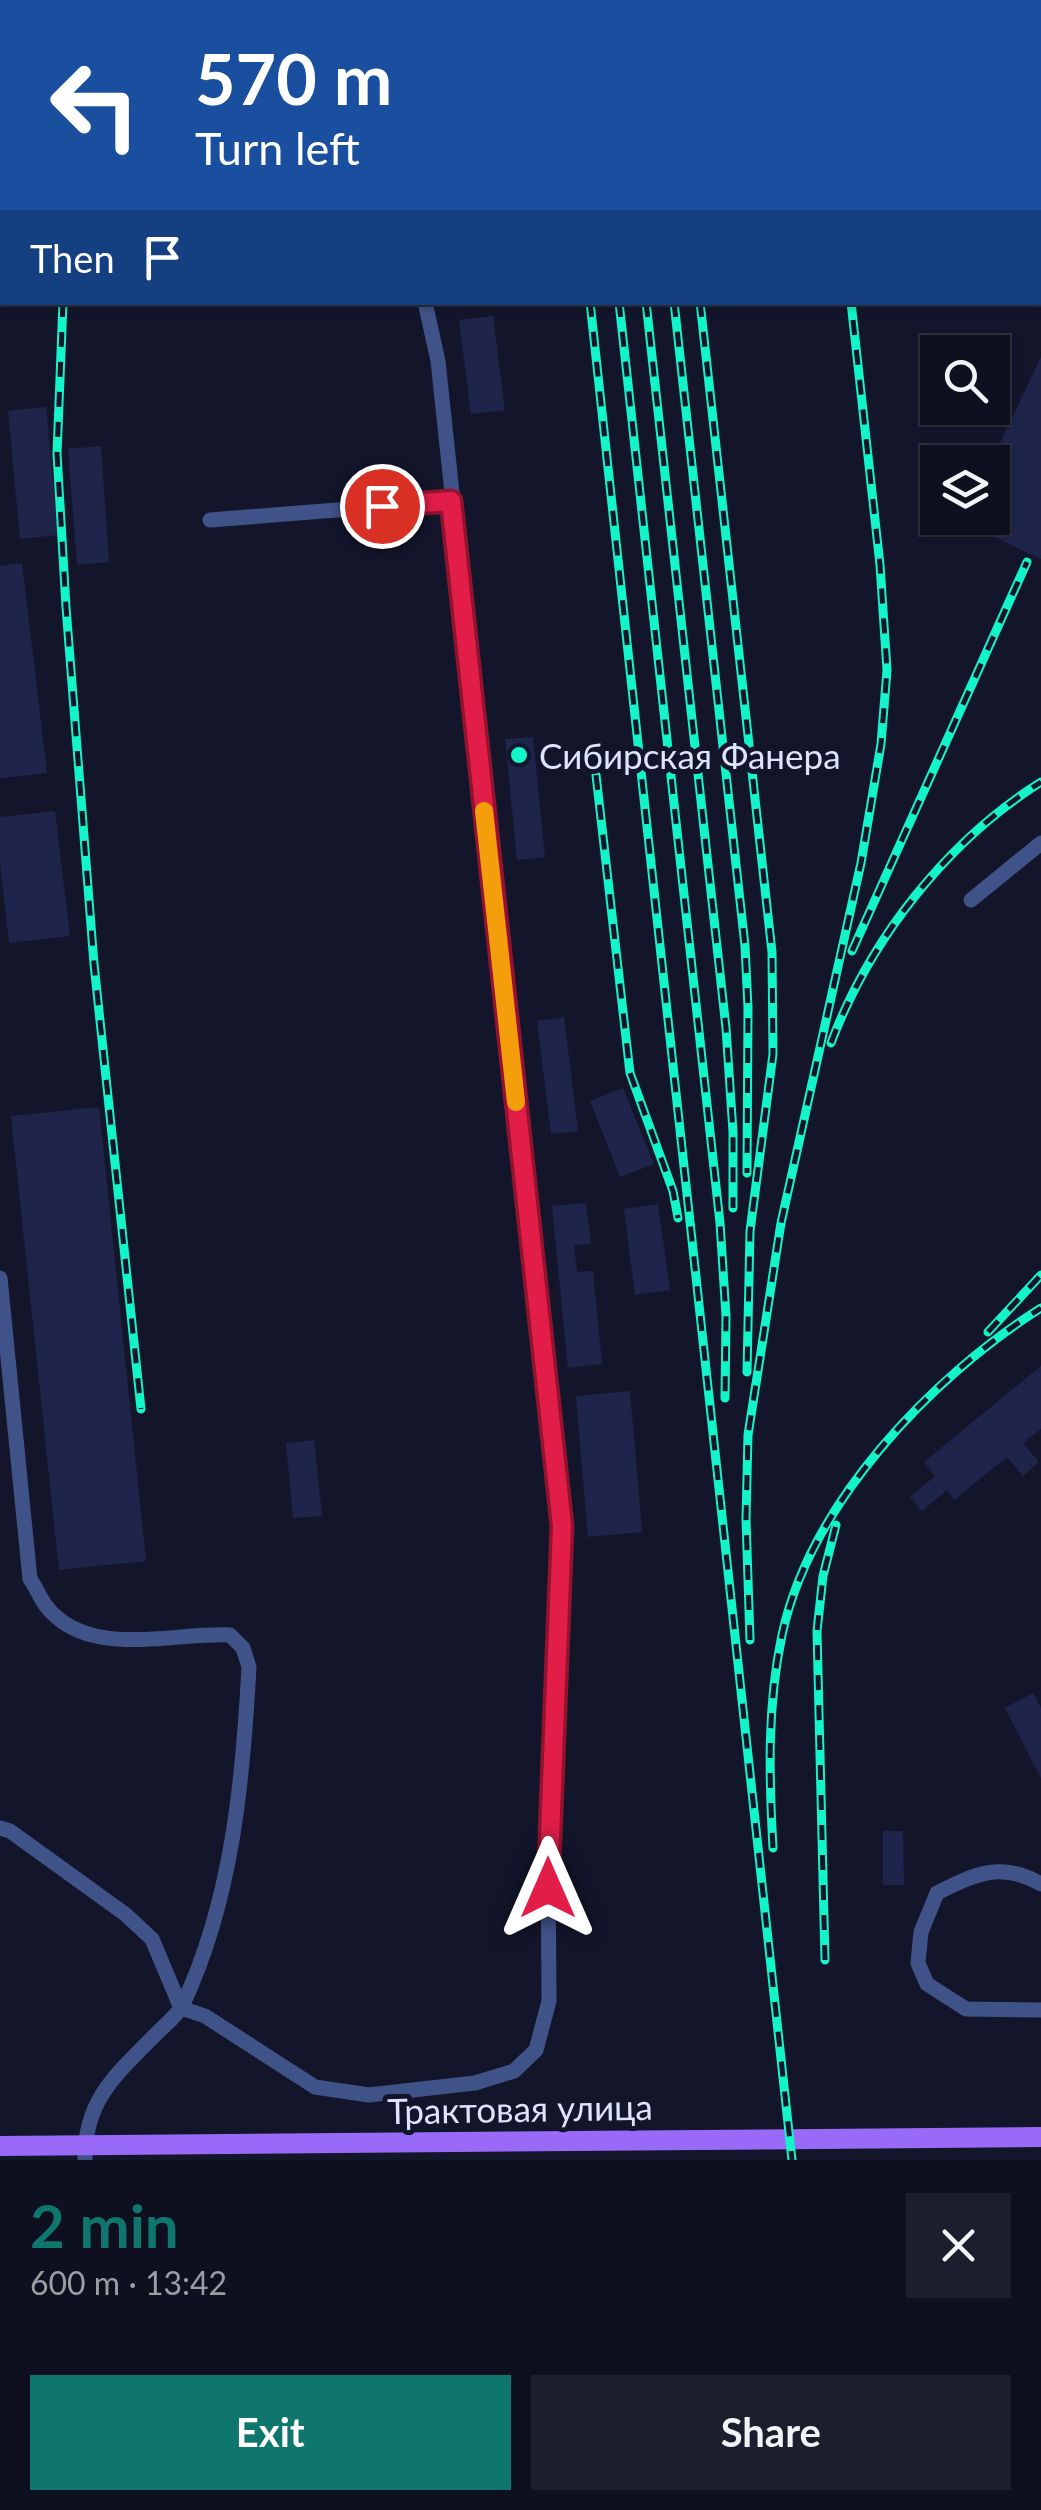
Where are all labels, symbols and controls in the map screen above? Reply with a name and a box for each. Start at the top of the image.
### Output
text: 570 m [195,36,392,120]
icon: left [30,40,160,170]
text: Turn left [195,121,360,175]
icon: arrive [135,230,190,285]
text: Then [30,235,115,281]
map controls [920,335,1010,535]
button: search [920,335,1010,425]
button: layers [920,445,1010,535]
pin [340,464,425,549]
icon: arrive [355,479,410,534]
place label: Сибирская Фанера [539,734,841,776]
marker: Сибирская Фанера [508,744,530,766]
position arrow [496,1836,600,1940]
street label: Трактовая улица [387,2085,653,2131]
text: 2 min [30,2189,179,2261]
button: close [906,2193,1011,2298]
text: 600 m · 13:42 [30,2263,227,2302]
button: Exit [30,2375,511,2490]
button: Share [531,2375,1011,2490]

